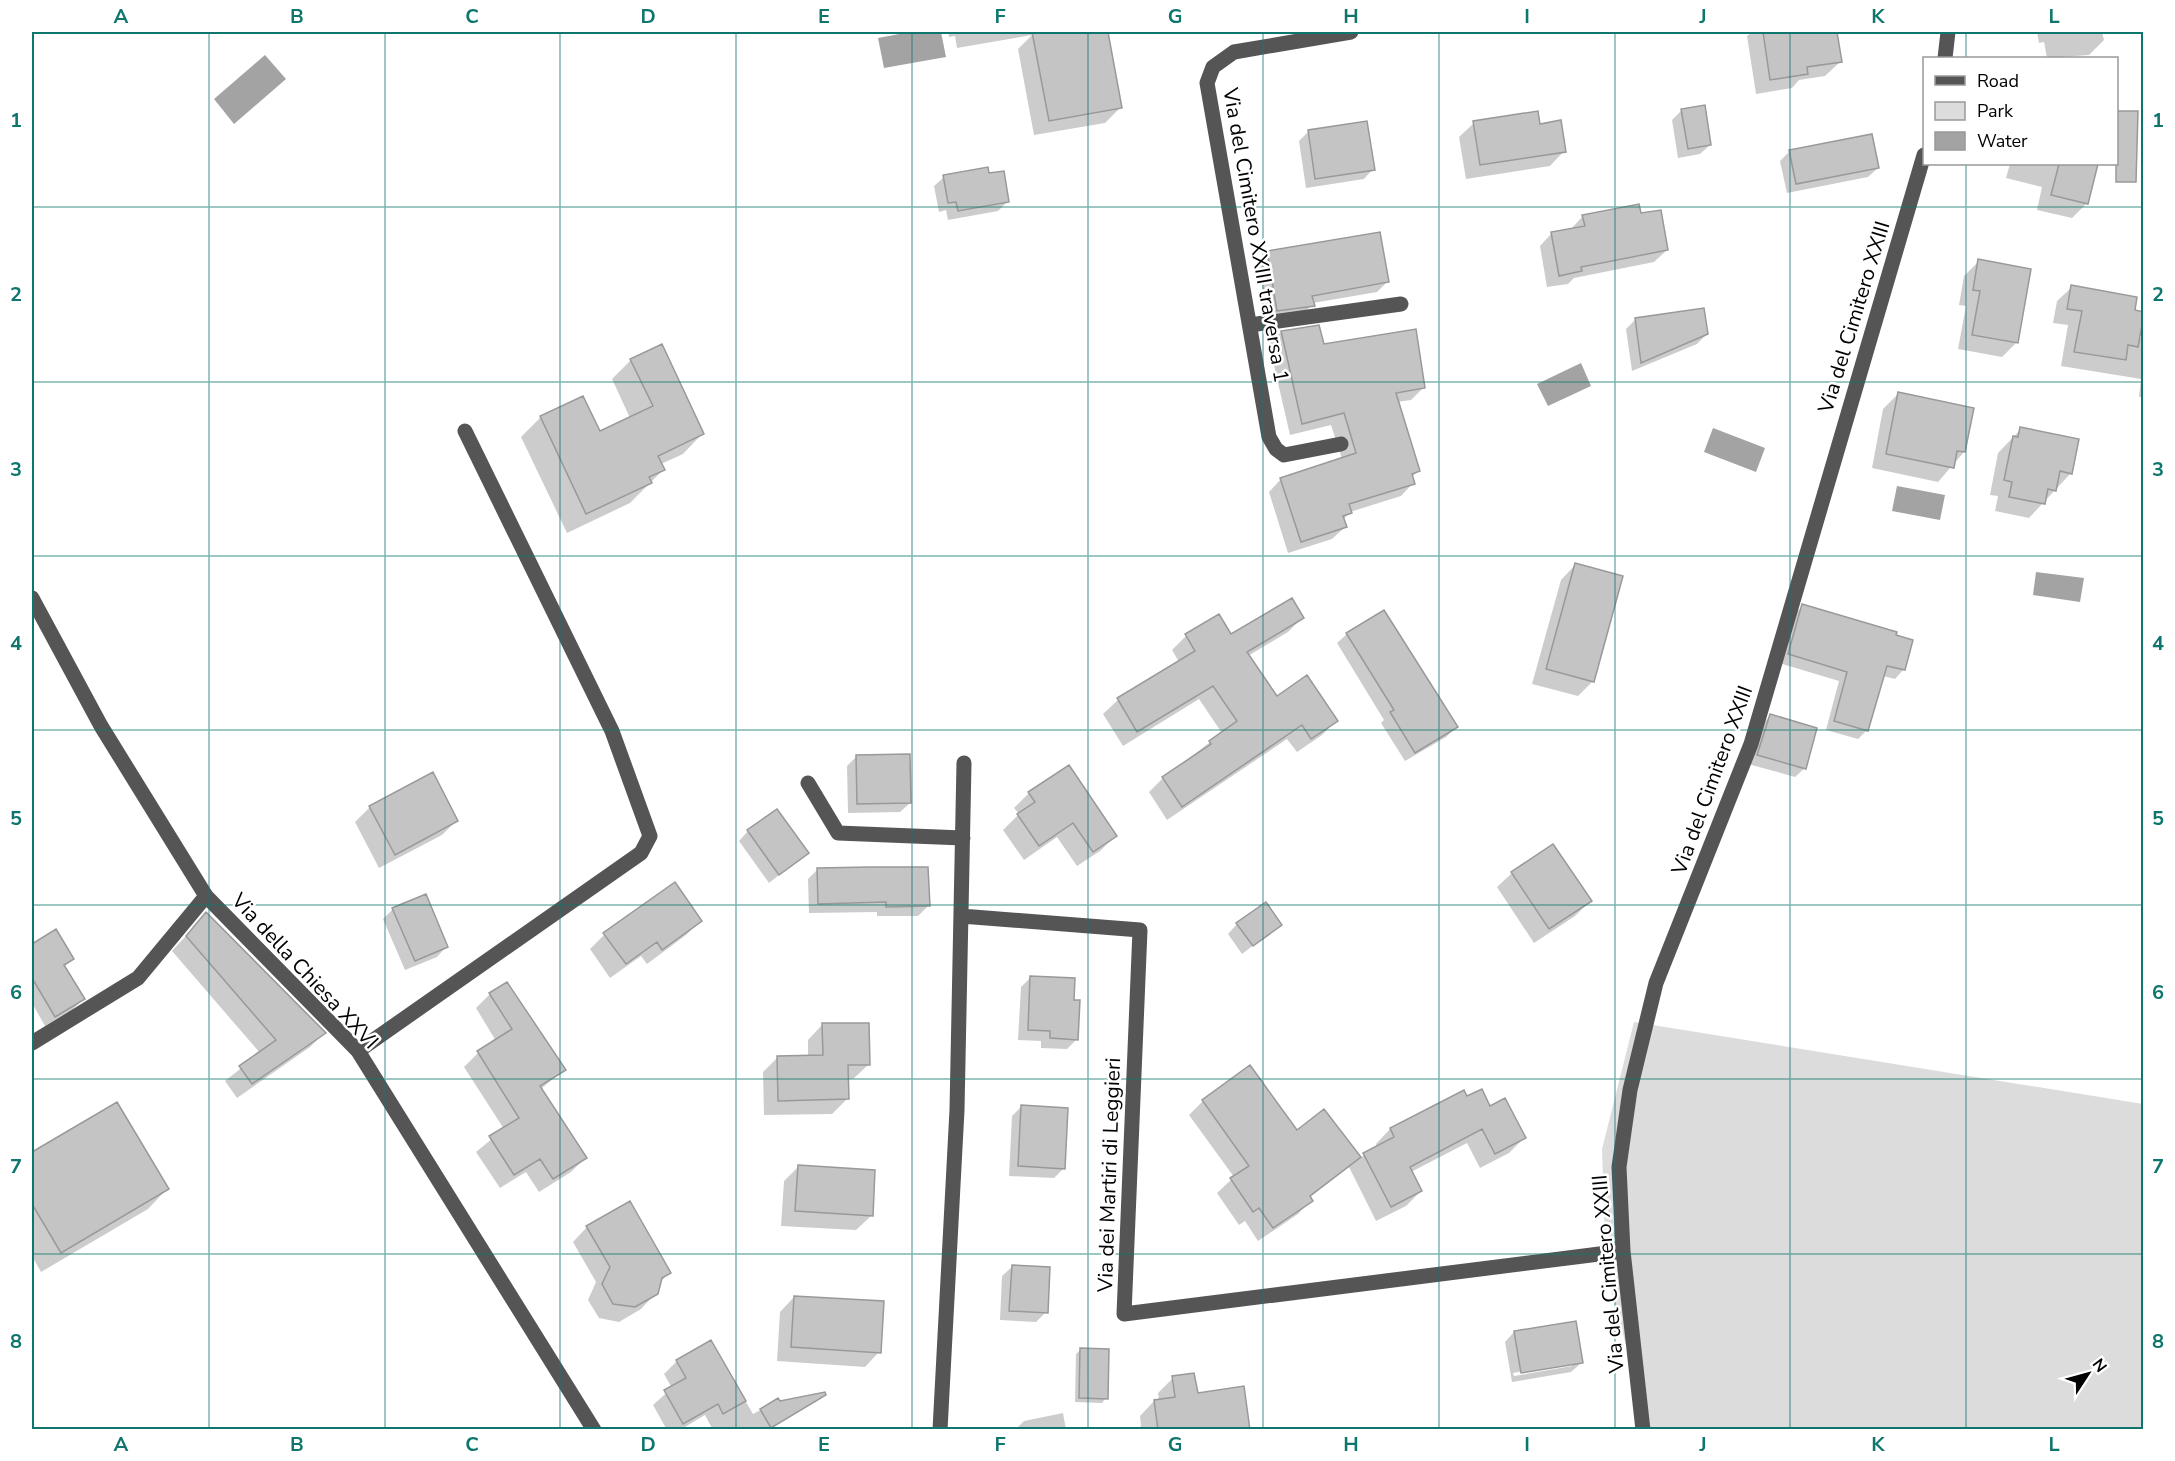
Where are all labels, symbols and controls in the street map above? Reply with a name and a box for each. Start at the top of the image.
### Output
text: A [114,3,129,30]
text: B [290,3,304,30]
text: C [465,3,479,30]
text: D [640,3,656,30]
text: E [818,3,830,30]
text: F [994,3,1006,30]
text: G [1168,3,1182,30]
text: H [1343,3,1359,30]
text: I [1524,3,1530,30]
text: J [1698,3,1707,30]
text: K [1871,3,1885,30]
text: L [2048,3,2060,30]
legend [1923,57,2118,165]
text: Road [1977,69,2019,93]
street label: Via del Cimitero XXIII traversa 1 [1216,84,1296,385]
text: Park [1977,99,2014,123]
text: 1 [10,107,22,134]
text: 1 [2152,107,2164,134]
text: Water [1977,129,2028,153]
street label: Via del Cimitero XXIII [1811,218,1896,417]
text: 2 [10,281,22,308]
text: 2 [2152,281,2164,308]
text: 3 [10,456,22,483]
text: 3 [2152,456,2164,483]
text: 4 [10,630,22,657]
text: 4 [2152,630,2164,657]
street label: Via del Cimitero XXIII [1664,682,1759,879]
text: 5 [10,805,22,832]
text: 5 [2152,805,2164,832]
street label: Via della Chiesa XXVI [225,886,385,1055]
text: 6 [10,979,22,1006]
text: 6 [2152,979,2164,1006]
street label: Via dei Martiri di Leggieri [1091,1057,1127,1294]
text: 7 [10,1153,22,1180]
text: 7 [2152,1153,2164,1180]
street label: Via del Cimitero XXIII [1585,1174,1631,1375]
text: 8 [10,1328,22,1355]
text: 8 [2152,1328,2164,1355]
north arrow [2058,1344,2118,1404]
text: N [2087,1354,2112,1377]
text: A [114,1431,129,1458]
text: B [290,1431,304,1458]
text: C [465,1431,479,1458]
text: D [640,1431,656,1458]
text: E [818,1431,830,1458]
text: F [994,1431,1006,1458]
text: G [1168,1431,1182,1458]
text: H [1343,1431,1359,1458]
text: I [1524,1431,1530,1458]
text: J [1698,1431,1707,1458]
text: K [1871,1431,1885,1458]
text: L [2048,1431,2060,1458]

